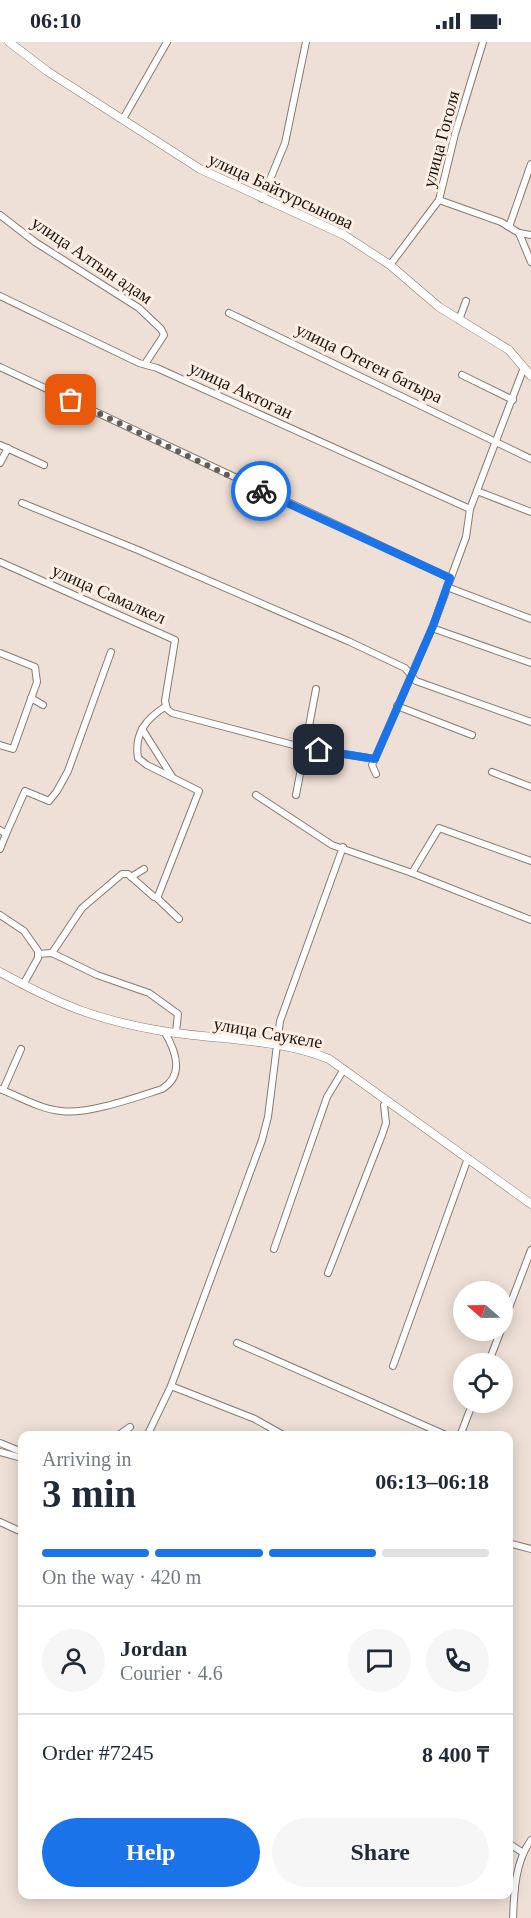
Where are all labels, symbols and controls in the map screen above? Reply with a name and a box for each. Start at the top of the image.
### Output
text: 06:10 [30,8,81,33]
street label: улица Гоголя [418,88,464,190]
street label: улица Байтурсынова [205,149,357,233]
street label: улица Алтын адам [28,212,156,308]
street label: улица Отеген батыра [292,319,446,407]
street label: улица Актоган [186,357,296,423]
pin [45,374,96,425]
icon: bag [54,383,87,416]
courier [231,461,291,521]
icon: bike [245,475,278,508]
street label: улица Самалкел [49,560,169,628]
pin [293,724,344,775]
icon: home [302,733,335,766]
street label: улица Саукеле [212,1014,324,1052]
north arrow [453,1281,513,1341]
map controls [453,1281,513,1413]
button: locate [453,1353,513,1413]
text: Arriving in [42,1448,131,1470]
text: 06:13–06:18 [375,1469,489,1494]
text: 3 min [42,1472,136,1515]
text: On the way · 420 m [42,1566,201,1588]
button: person [42,1629,105,1692]
button: chat [348,1629,411,1692]
button: phone [426,1629,489,1692]
text: Jordan [120,1636,187,1661]
text: Courier · 4.6 [120,1662,223,1684]
text: Order #7245 [42,1740,154,1765]
text: 8 400 ₸ [422,1742,489,1767]
button: Help [42,1818,260,1887]
button: Share [272,1818,489,1887]

